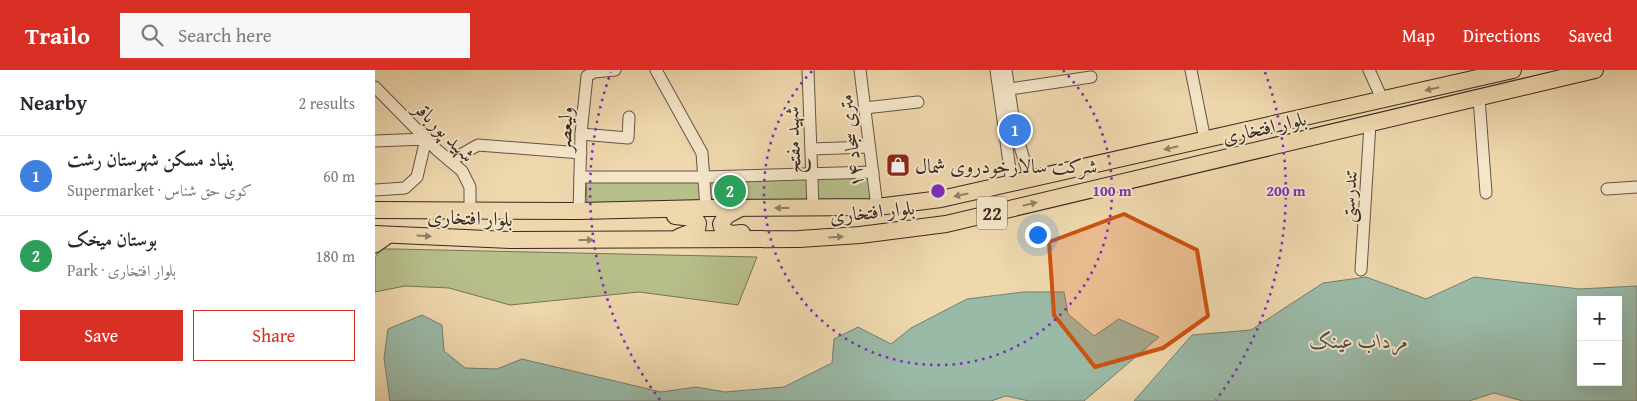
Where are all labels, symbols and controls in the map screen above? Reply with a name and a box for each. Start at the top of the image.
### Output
search box [120,13,470,58]
text: Trailo [25,18,90,53]
icon: search [138,21,166,49]
text: Search here [178,21,272,49]
text: Map [1402,22,1435,49]
text: Directions [1463,22,1540,49]
text: Saved [1568,22,1612,49]
one-way arrow [1424,85,1439,93]
text: Nearby [20,87,87,118]
text: 2 results [298,91,355,115]
street label: شهید پورباقر [406,92,482,169]
street label: ۱۴ متری سجاد [830,93,870,189]
street label: بلوار افتخاری [1219,103,1309,151]
street label: شهید مفتح [776,105,812,174]
street label: ولیعصر [548,106,580,154]
pin: 1 [999,111,1031,149]
one-way arrow [1163,144,1179,152]
text: بنیاد مسکن شهرستان رشت [67,145,235,173]
place label: شرکت سالارخودروی شمال [915,151,1097,180]
shop icon: شرکت سالارخودروی شمال [885,152,911,178]
text: 1 [32,164,40,188]
text: 60 m [323,164,355,188]
street label: تندرستی [1332,169,1365,223]
pin: 2 [714,172,746,210]
text: Supermarket · کوی حق شناس [67,178,252,202]
text: 100 m [1092,180,1132,201]
text: 200 m [1266,180,1306,201]
centre of rings [929,182,947,200]
one-way arrow [953,191,969,199]
street label: بلوار افتخاری [828,192,916,230]
road number: 22 [977,196,1007,230]
one-way arrow [1023,200,1038,208]
street label: بلوار افتخاری [427,201,513,233]
one-way arrow [774,204,790,212]
your location [1025,222,1051,248]
text: بوستان میخک [67,225,157,253]
one-way arrow [416,232,432,240]
one-way arrow [828,232,844,240]
one-way arrow [578,235,594,243]
text: 2 [32,244,40,268]
text: 180 m [315,244,355,268]
text: Park · بلوار افتخاری [67,258,176,282]
map controls [1577,296,1622,386]
button: + [1577,296,1622,341]
button: Save [20,310,183,361]
button: Share [193,310,355,361]
water label: مرداب عینک [1310,325,1408,356]
button: − [1577,341,1622,386]

